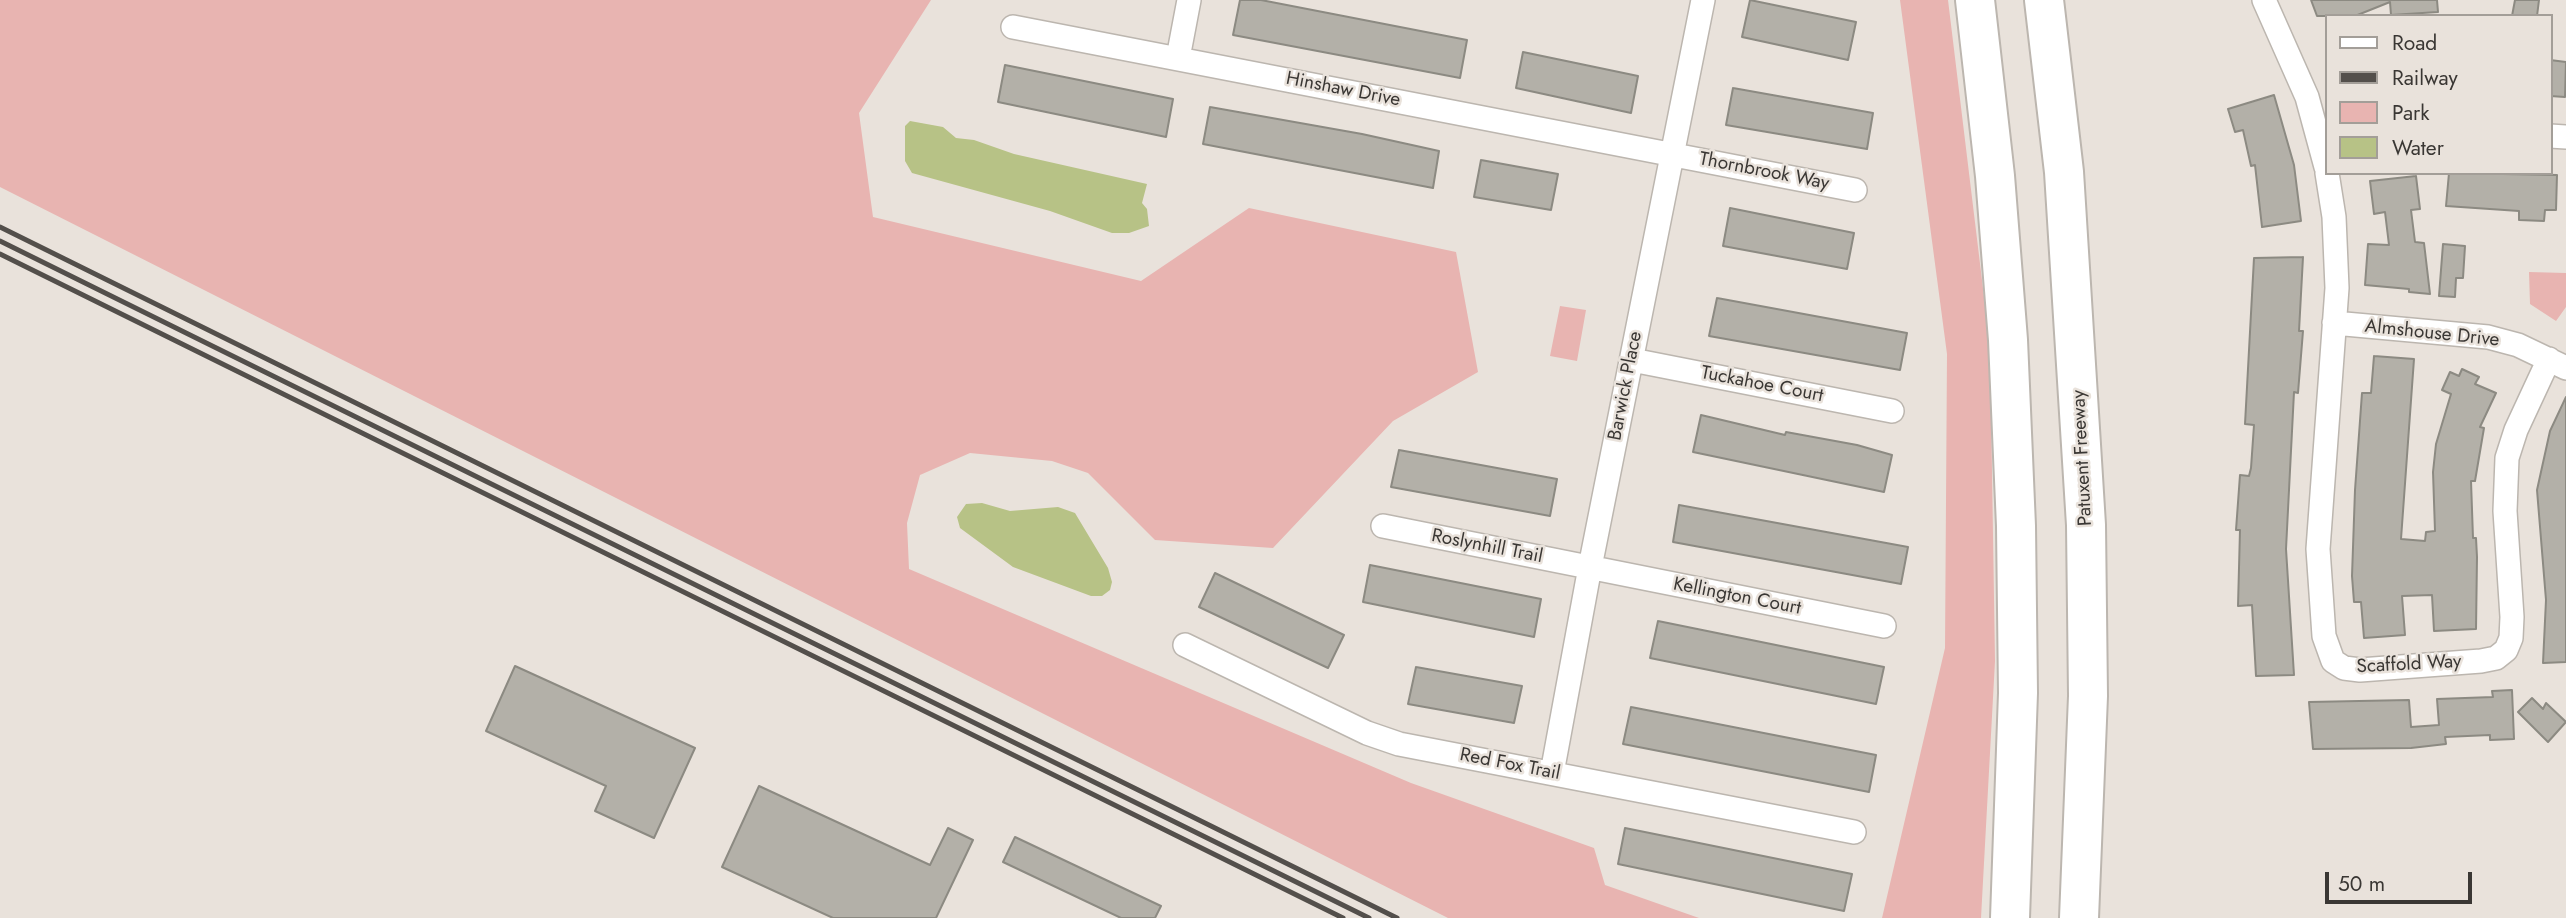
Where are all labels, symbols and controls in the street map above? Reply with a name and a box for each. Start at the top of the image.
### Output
legend [2324,14,2552,175]
text: Road [2392,28,2437,58]
text: Railway [2392,63,2458,93]
street label: Hinshaw Drive [1284,68,1402,112]
text: Park [2392,98,2429,128]
text: Water [2392,133,2444,163]
street label: Thornbrook Way [1697,148,1831,196]
street label: Almshouse Drive [2364,316,2500,352]
street label: Barwick Place [1604,330,1648,442]
street label: Tuckahoe Court [1699,362,1825,408]
street label: Patuxent Freeway [2068,389,2098,527]
street label: Roslynhill Trail [1429,525,1545,569]
street label: Kellington Court [1671,573,1803,621]
street label: Scaffold Way [2356,651,2462,679]
street label: Red Fox Trail [1458,744,1562,786]
scale bar [2328,858,2475,902]
text: 50 m [2338,869,2385,899]

